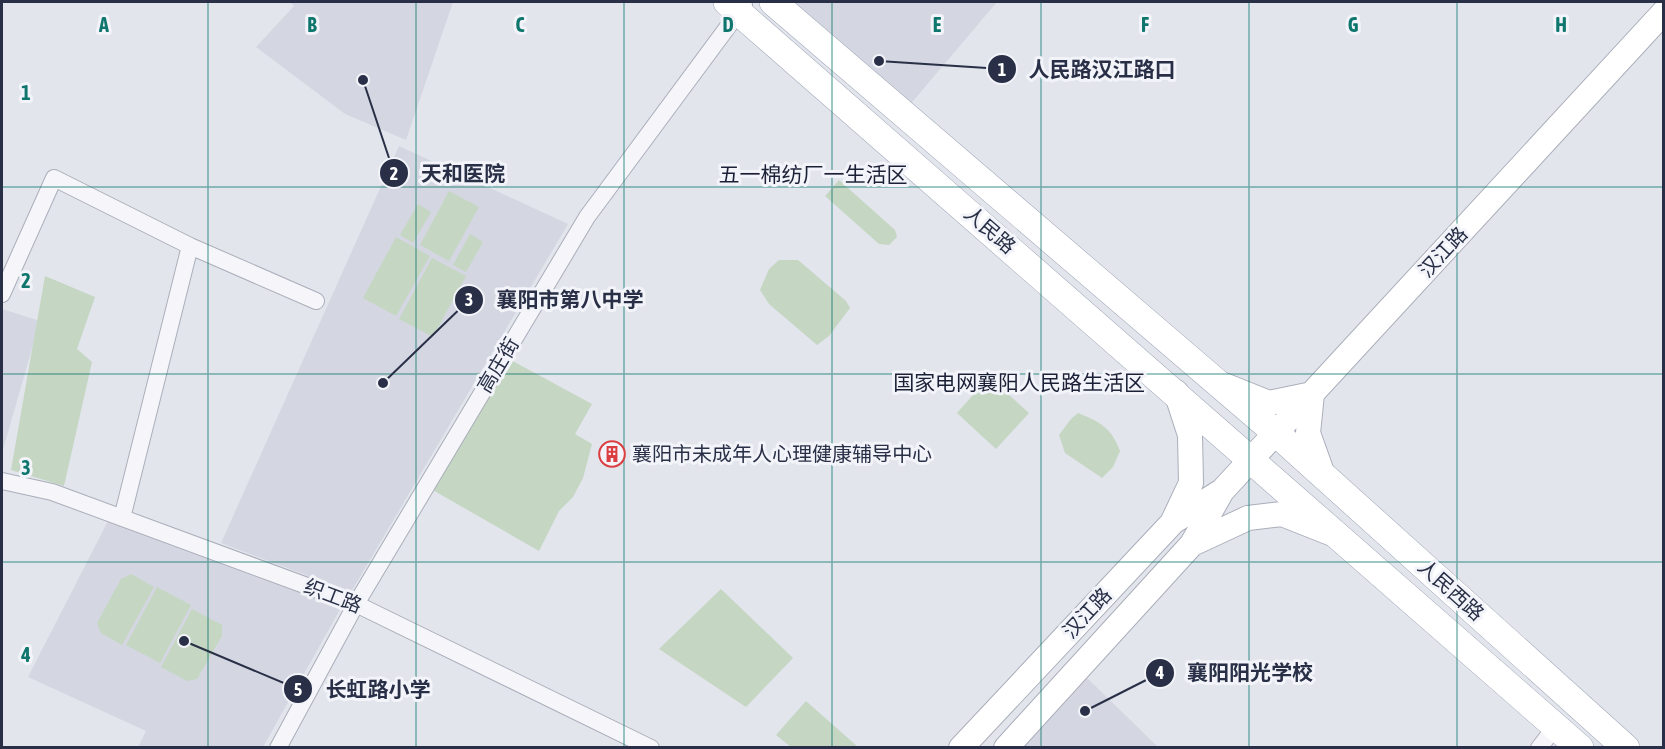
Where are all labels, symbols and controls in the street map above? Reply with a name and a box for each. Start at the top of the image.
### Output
text: A [98,13,109,36]
text: B [307,13,317,36]
text: C [516,13,525,36]
text: D [722,13,734,36]
text: E [933,13,942,36]
text: F [1141,13,1149,36]
text: G [1348,13,1359,36]
text: H [1555,13,1567,36]
callout: 人民路汉江路口 [987,50,1188,89]
text: 人民路汉江路口 [1029,57,1176,81]
text: 1 [998,59,1006,80]
text: 1 [21,81,31,104]
callout: 天和医院 [379,154,517,193]
text: 天和医院 [421,161,505,185]
district label: 五一棉纺厂一生活区 [719,162,908,186]
text: 2 [390,163,398,184]
street label: 人民路 [960,201,1021,258]
street label: 汉江路 [1414,222,1472,281]
text: 2 [21,269,31,292]
callout: 襄阳市第八中学 [454,281,655,320]
text: 襄阳市第八中学 [497,287,644,311]
text: 3 [465,289,473,310]
street label: 高庄街 [472,333,523,396]
district label: 国家电网襄阳人民路生活区 [893,370,1145,394]
building icon: 襄阳市未成年人心理健康辅导中心 [597,439,627,469]
place label: 襄阳市未成年人心理健康辅导中心 [632,442,932,465]
text: 3 [21,456,31,479]
street label: 人民西路 [1414,554,1489,625]
street label: 织工路 [301,574,365,617]
street label: 汉江路 [1058,583,1116,642]
text: 4 [20,643,31,666]
callout: 襄阳阳光学校 [1145,653,1325,692]
text: 襄阳阳光学校 [1187,660,1313,684]
text: 4 [1155,662,1164,683]
callout: 长虹路小学 [283,670,442,709]
text: 长虹路小学 [326,677,431,701]
text: 5 [294,679,302,700]

